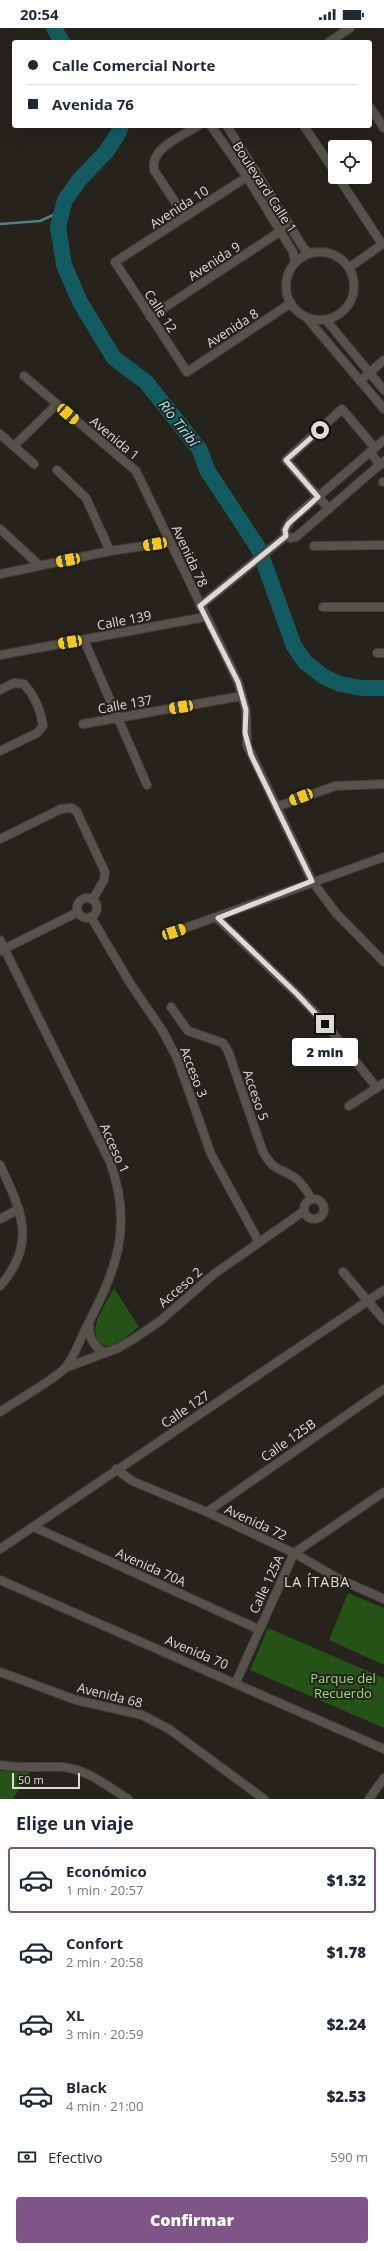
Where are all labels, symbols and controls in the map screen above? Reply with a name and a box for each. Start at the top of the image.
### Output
text: 20:54 [20,4,59,24]
text: Calle Comercial Norte [52,55,215,75]
text: Avenida 76 [52,94,134,114]
street label: Boulevard Calle 1 [229,138,301,236]
map controls [328,140,372,184]
button: locate [328,140,372,184]
street label: Avenida 10 [146,181,212,233]
street label: Avenida 9 [184,237,244,285]
street label: Calle 12 [141,286,181,336]
street label: Avenida 8 [202,304,262,352]
water label: Río Tiribí [155,396,204,451]
car [55,402,81,426]
street label: Avenida 1 [87,412,143,464]
route start [311,421,329,439]
street label: Avenida 78 [168,522,212,590]
car [142,536,168,552]
car [55,552,81,568]
street label: Calle 139 [95,606,153,634]
car [57,634,83,650]
street label: Calle 137 [96,690,154,718]
car [168,699,194,715]
car [288,787,314,807]
car [161,923,187,941]
route end [316,1015,334,1033]
callout: 2 min [292,1038,358,1066]
text: 2 min [307,1043,343,1061]
street label: Acceso 3 [176,1044,212,1100]
street label: Acceso 5 [239,1067,273,1123]
street label: Acceso 1 [96,1120,134,1176]
street label: Acceso 2 [154,1263,206,1311]
street label: Calle 127 [157,1386,213,1432]
street label: Calle 125B [257,1414,319,1466]
street label: Avenida 72 [222,1500,290,1544]
street label: Avenida 70A [113,1544,190,1591]
street label: Calle 125A [244,1551,288,1616]
district label: LA ÍTABA [284,1572,350,1591]
street label: Avenida 70 [163,1631,231,1673]
park label: Parque del Recuerdo [310,1669,376,1702]
street label: Avenida 68 [75,1678,145,1712]
scale bar [12,1771,80,1790]
text: 50 m [18,1772,44,1787]
text: Elige un viaje [16,1811,134,1835]
text: Económico [66,1861,147,1881]
icon: car [18,1862,54,1898]
text: $1.32 [327,1870,366,1890]
text: 1 min · 20:57 [66,1881,143,1899]
text: Confort [66,1933,123,1953]
icon: car [18,1934,54,1970]
text: $1.78 [327,1942,366,1962]
text: 2 min · 20:58 [66,1953,143,1971]
text: XL [66,2005,84,2025]
icon: car [18,2006,54,2042]
text: $2.24 [327,2014,366,2034]
text: 3 min · 20:59 [66,2025,143,2043]
text: Black [66,2077,107,2097]
icon: car [18,2078,54,2114]
text: $2.53 [327,2086,366,2106]
text: 4 min · 21:00 [66,2097,143,2115]
icon: cash [16,2146,38,2168]
text: Efectivo [48,2147,103,2167]
text: 590 m [330,2148,368,2166]
button: Confirmar [16,2197,368,2243]

